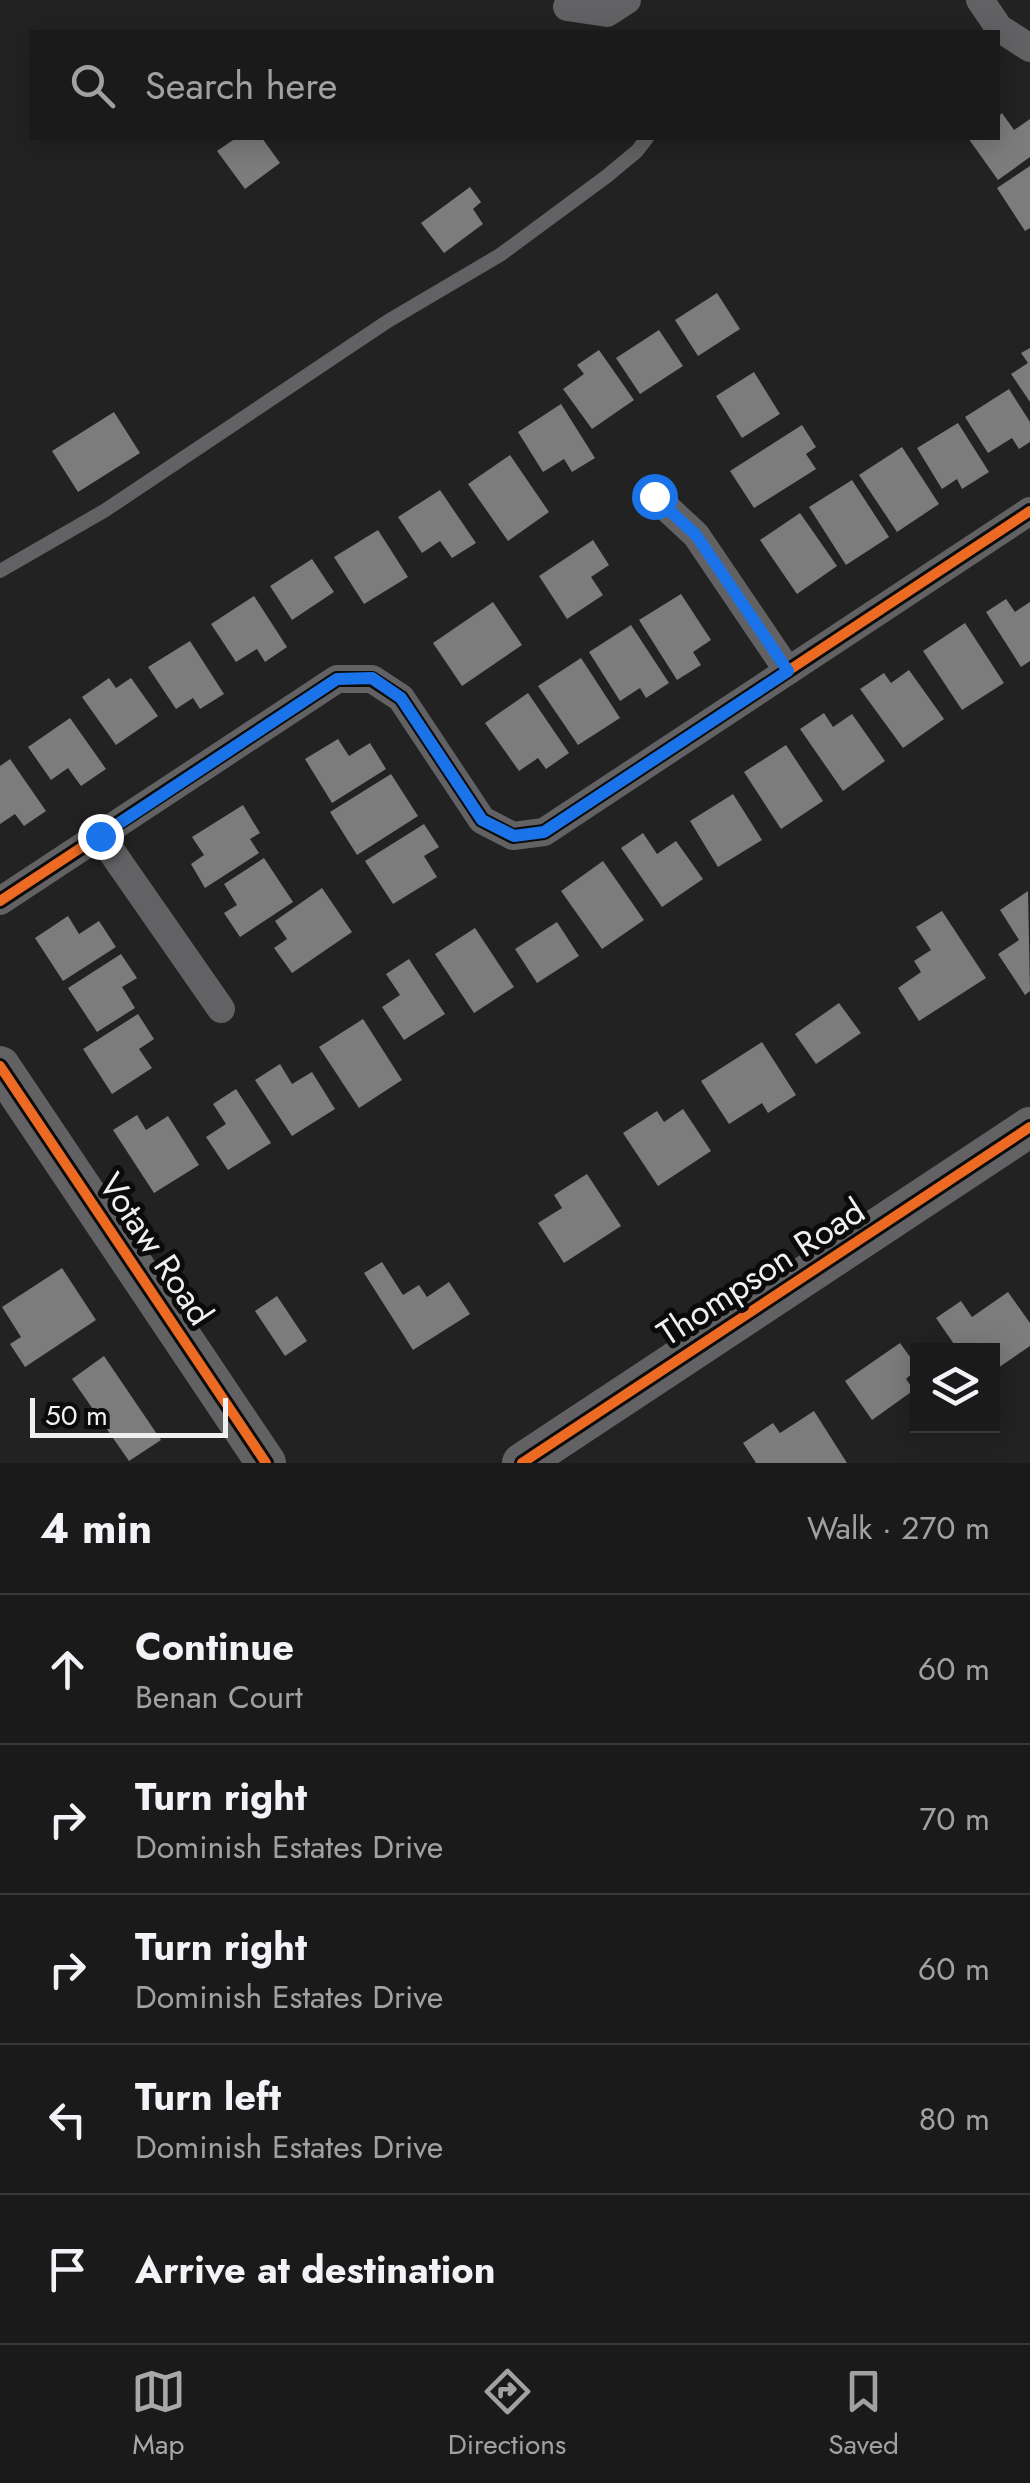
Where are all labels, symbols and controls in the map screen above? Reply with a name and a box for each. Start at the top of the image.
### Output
search box [30,30,1000,140]
icon: search [65,58,120,113]
text: Search here [145,58,337,113]
route start [632,474,678,520]
route end [78,814,124,860]
street label: Votaw Road [87,1163,225,1335]
street label: Thompson Road [647,1186,875,1358]
map controls [910,1343,1000,1433]
button: layers [910,1343,1000,1433]
scale bar [30,1393,228,1438]
text: 50 m [45,1395,108,1436]
text: 4 min [40,1498,152,1559]
text: Walk · 270 m [807,1505,990,1551]
text: Continue [135,1619,294,1674]
icon: ahead [40,1642,95,1697]
text: 60 m [918,1646,990,1692]
text: Benan Court [135,1674,303,1720]
text: Turn right [135,1769,307,1824]
icon: right [40,1792,95,1847]
text: 70 m [919,1796,990,1842]
text: Dominish Estates Drive [135,1824,443,1870]
text: Turn right [135,1919,307,1974]
icon: right [40,1942,95,1997]
text: 60 m [918,1946,990,1992]
text: Dominish Estates Drive [135,1974,443,2020]
text: Turn left [135,2069,281,2124]
icon: left [40,2092,95,2147]
text: 80 m [919,2096,990,2142]
text: Dominish Estates Drive [135,2124,443,2170]
icon: arrive [40,2242,95,2297]
text: Arrive at destination [135,2242,496,2297]
tab: Map [131,2364,186,2465]
tab: Directions [448,2364,566,2465]
tab: Saved [828,2364,899,2465]

